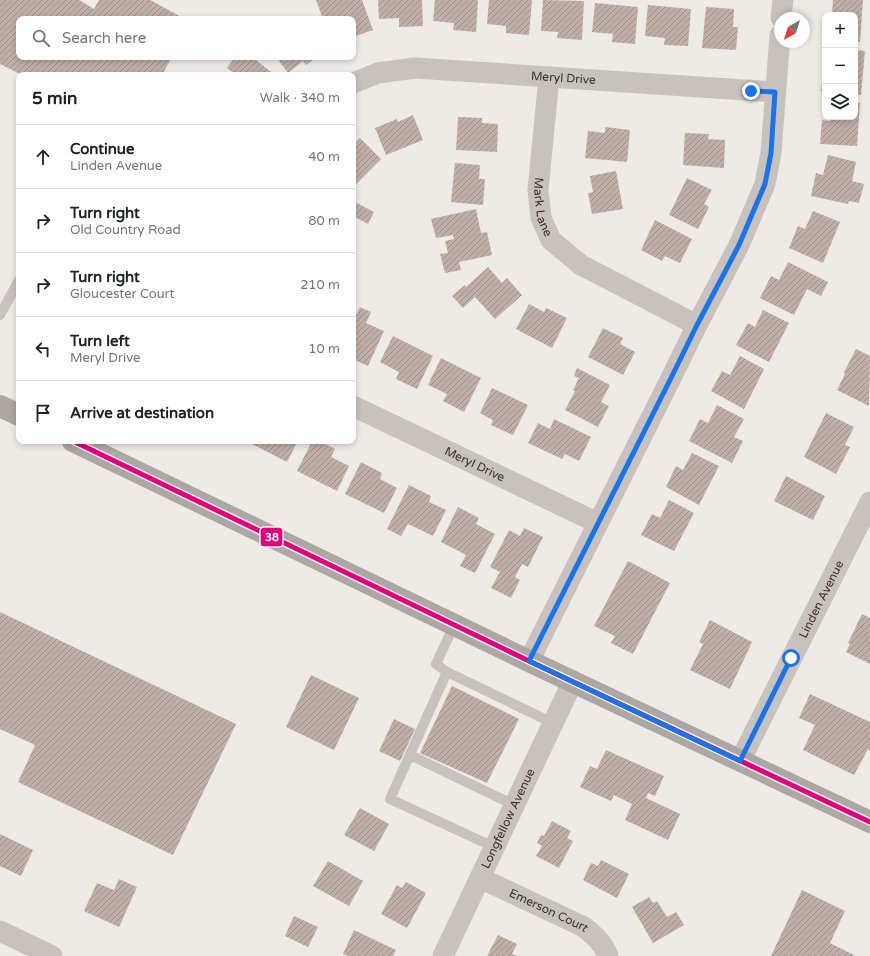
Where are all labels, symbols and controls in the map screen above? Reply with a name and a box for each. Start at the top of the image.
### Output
north arrow [774,12,810,48]
map controls [822,12,858,120]
button: + [822,12,858,48]
search box [16,16,356,60]
icon: search [30,27,52,49]
text: Search here [62,29,146,47]
button: − [822,48,858,84]
street label: Meryl Drive [531,69,597,87]
route end [742,82,760,100]
button: layers [822,84,858,120]
text: 5 min [32,88,77,109]
text: Walk · 340 m [260,90,340,106]
text: Continue [70,140,134,158]
icon: ahead [32,146,54,168]
text: 40 m [308,149,340,165]
text: Linden Avenue [70,158,162,174]
street label: Mark Lane [531,177,556,239]
text: Turn right [70,204,140,222]
icon: right [32,210,54,232]
text: 80 m [308,213,340,229]
text: Old Country Road [70,222,181,238]
text: Turn right [70,268,140,286]
icon: right [32,274,54,296]
text: 210 m [300,277,340,293]
text: Gloucester Court [70,286,175,302]
text: Turn left [70,332,130,350]
icon: left [32,338,54,360]
text: 10 m [308,341,340,357]
text: Meryl Drive [70,350,140,366]
icon: arrive [32,402,54,424]
text: Arrive at destination [70,404,214,422]
street label: Meryl Drive [442,444,507,485]
line badge: 38 [260,527,283,547]
text: 38 [265,531,279,544]
street label: Linden Avenue [796,558,847,640]
route start [782,649,800,667]
street label: Longfellow Avenue [478,766,538,871]
street label: Emerson Court [507,886,592,935]

